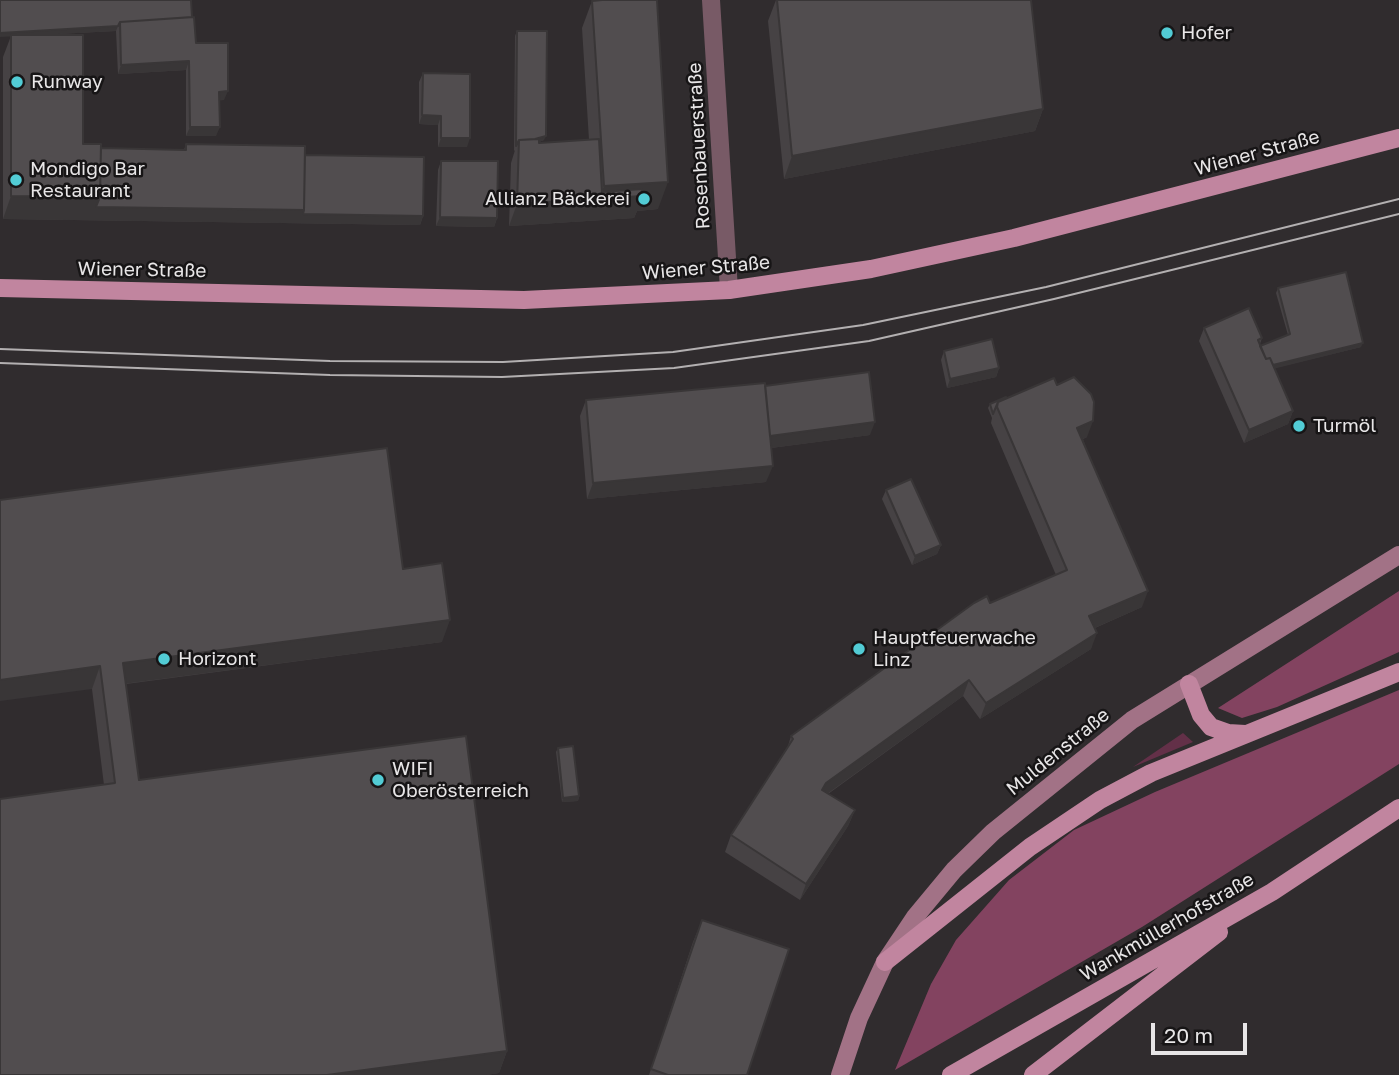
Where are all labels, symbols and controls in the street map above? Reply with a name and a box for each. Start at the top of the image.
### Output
place label: Hofer [1181,22,1232,44]
marker: Hofer [1159,25,1175,41]
street label: Rosenbauerstraße [683,62,715,230]
place label: Runway [31,71,103,93]
marker: Runway [9,74,25,90]
street label: Wiener Straße [1192,125,1322,181]
place label: Mondigo Bar Restaurant [30,158,145,202]
marker: Mondigo Bar Restaurant [8,172,24,188]
place label: Allianz Bäckerei [485,188,630,210]
marker: Allianz Bäckerei [636,191,652,207]
street label: Wiener Straße [641,251,771,285]
street label: Wiener Straße [78,257,206,283]
place label: Turmöl [1313,415,1376,437]
marker: Turmöl [1291,418,1307,434]
place label: Hauptfeuerwache Linz [873,627,1036,671]
marker: Hauptfeuerwache Linz [851,641,867,657]
place label: Horizont [178,648,257,670]
marker: Horizont [156,651,172,667]
street label: Muldenstraße [1002,704,1114,800]
place label: WIFI Oberösterreich [392,758,529,802]
marker: WIFI Oberösterreich [370,772,386,788]
street label: Wankmüllerhofstraße [1076,868,1258,986]
scale bar [1154,1009,1250,1052]
text: 20 m [1164,1022,1213,1048]

